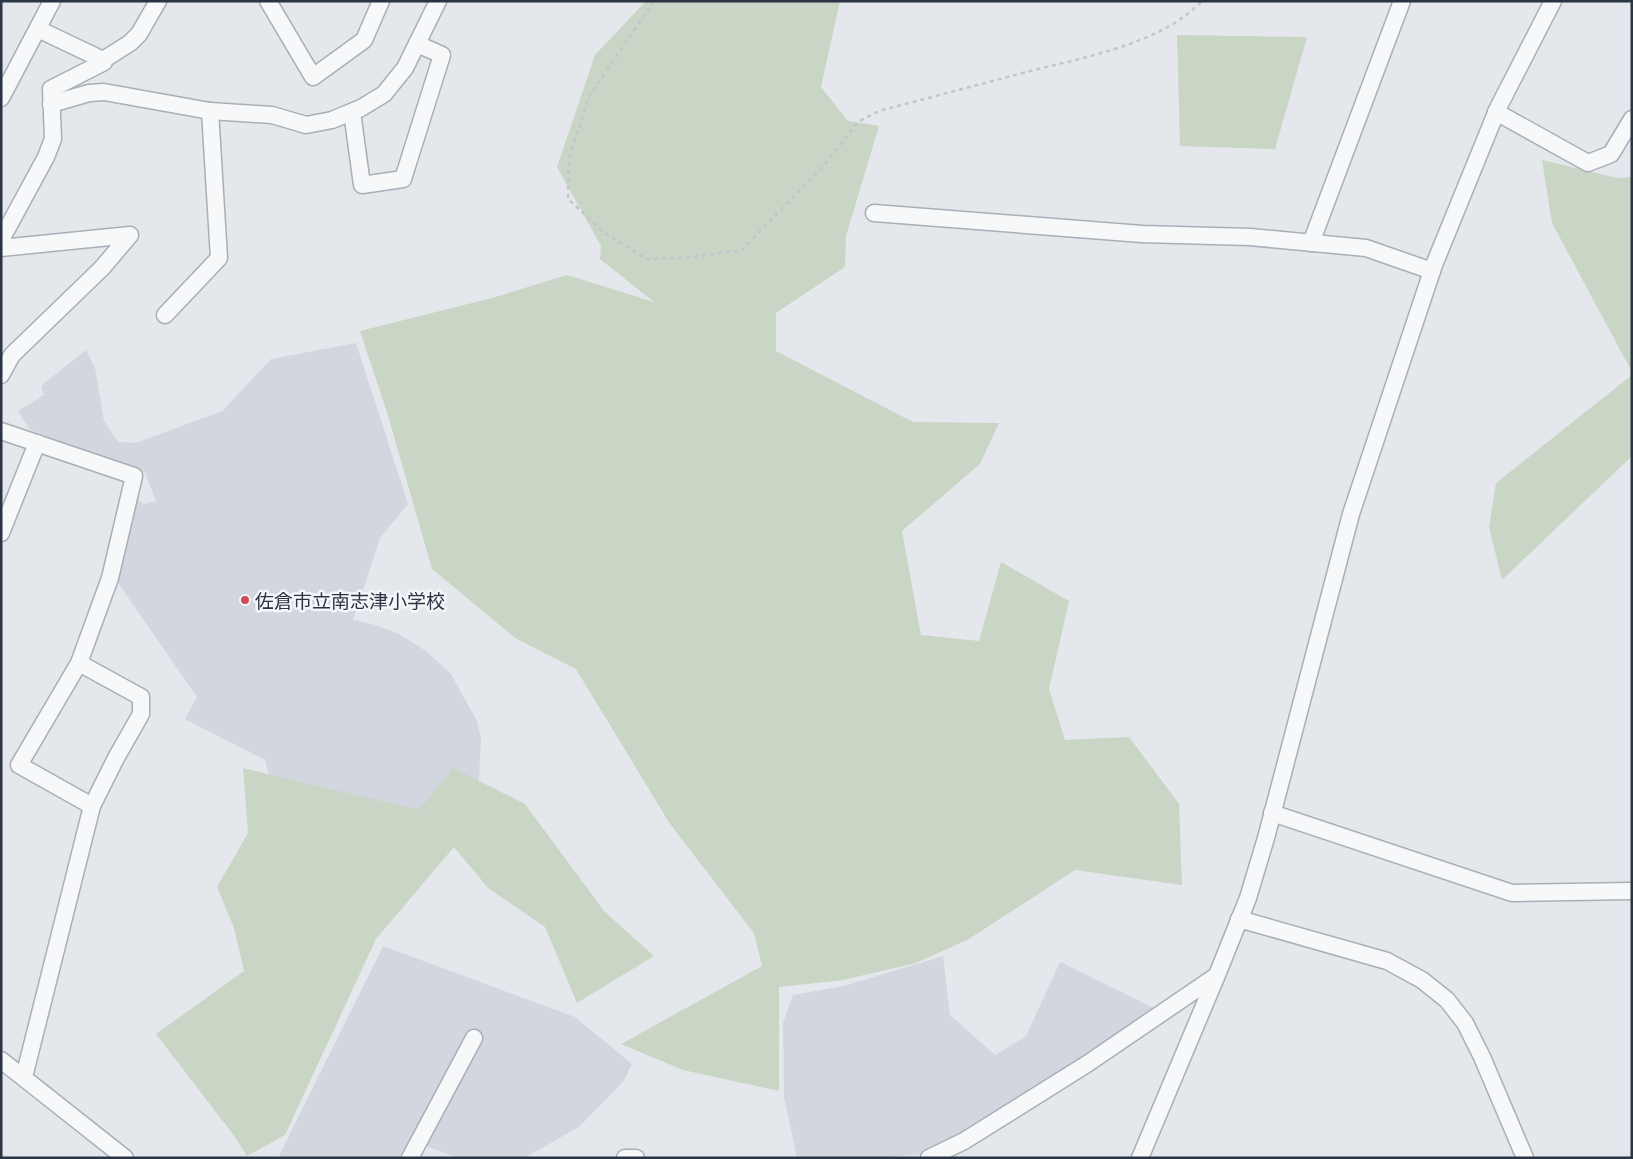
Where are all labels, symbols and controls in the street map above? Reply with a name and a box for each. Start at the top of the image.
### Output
place label: 佐倉市立南志津小学校 [255,589,445,612]
marker: 佐倉市立南志津小学校 [239,594,251,606]

